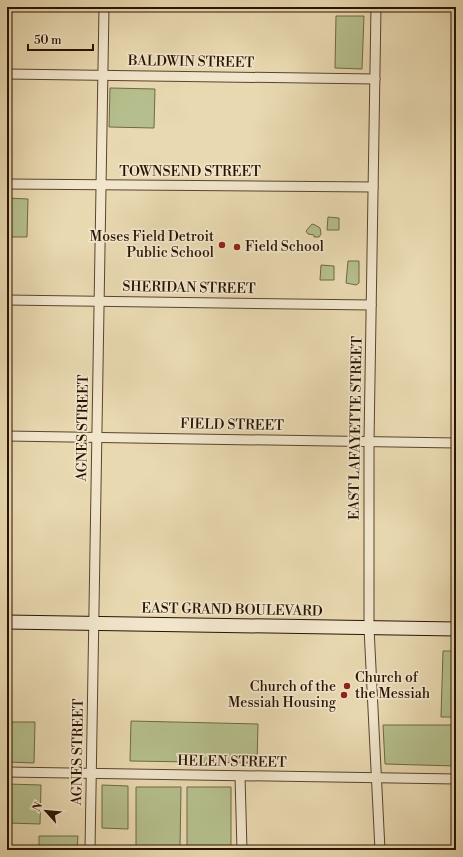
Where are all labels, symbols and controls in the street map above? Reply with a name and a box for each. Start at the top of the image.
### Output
scale bar [28,26,93,52]
text: 50 m [34,33,62,48]
street label: BALDWIN STREET [127,52,254,72]
street label: TOWNSEND STREET [119,163,261,181]
place label: Moses Field Detroit Public School [90,228,214,262]
place label: Field School [245,238,324,256]
marker: Moses Field Detroit Public School [217,240,227,250]
marker: Field School [232,242,242,252]
street label: SHERIDAN STREET [122,278,256,298]
street label: EAST LAFAYETTE STREET [345,336,367,520]
street label: AGNES STREET [73,374,93,483]
street label: FIELD STREET [180,415,284,435]
street label: EAST GRAND BOULEVARD [141,599,323,621]
place label: Church of the Messiah [355,669,431,703]
place label: Church of the Messiah Housing [228,678,337,712]
marker: Church of the Messiah [342,681,352,691]
marker: Church of the Messiah Housing [339,690,349,700]
street label: AGNES STREET [68,698,88,807]
street label: HELEN STREET [177,752,287,772]
north arrow [26,791,66,831]
text: N [30,800,46,814]

